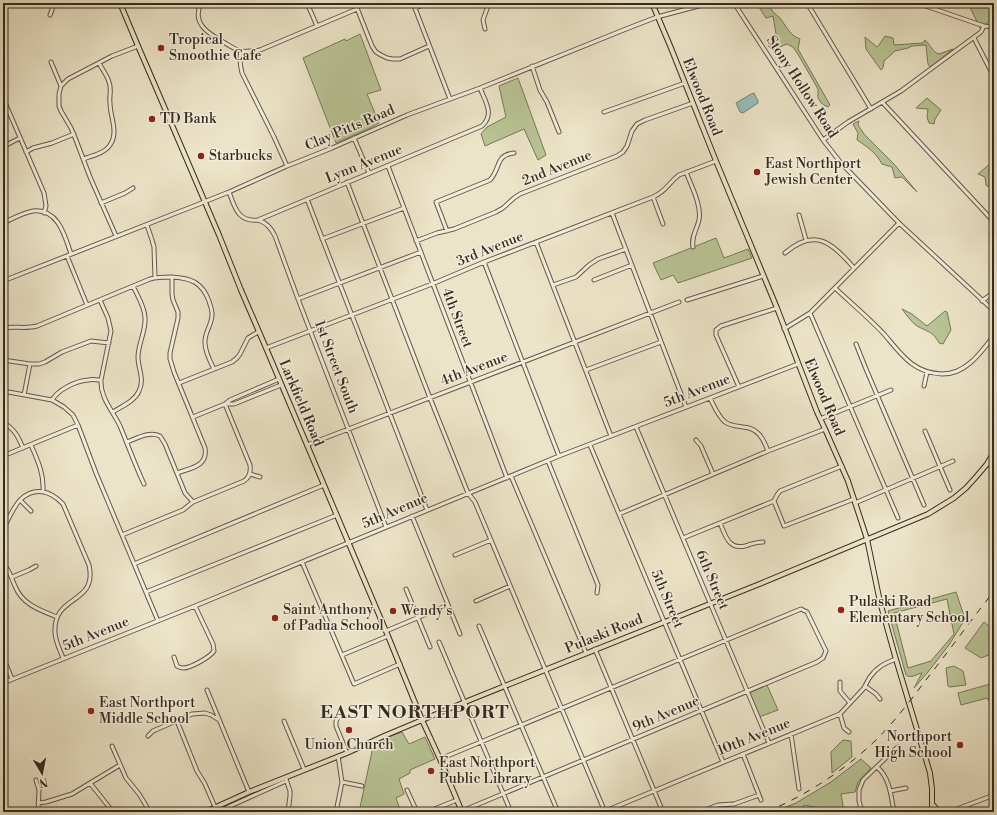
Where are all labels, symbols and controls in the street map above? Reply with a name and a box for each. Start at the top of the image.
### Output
place label: Tropical Smoothie Cafe [169,31,262,65]
street label: Stony Hollow Road [762,32,842,142]
marker: Tropical Smoothie Cafe [156,43,166,53]
street label: Elwood Road [678,55,726,139]
street label: Clay Pitts Road [302,101,398,155]
place label: TD Bank [160,110,217,128]
marker: TD Bank [147,114,157,124]
street label: Lynn Avenue [323,140,405,188]
street label: 2nd Avenue [520,146,594,190]
place label: Starbucks [209,147,272,165]
marker: Starbucks [196,151,206,161]
place label: East Northport Jewish Center [764,155,861,189]
marker: East Northport Jewish Center [752,167,762,177]
street label: 3rd Avenue [454,227,526,271]
street label: 4th Street [437,285,477,351]
street label: 1st Street South [310,318,362,417]
street label: 4th Avenue [438,348,510,390]
street label: Elwood Road [800,356,848,438]
street label: Larkfield Road [275,357,327,449]
street label: 5th Avenue [661,370,733,412]
street label: 5th Avenue [359,489,431,533]
street label: 6th Street [691,548,733,612]
street label: 5th Street [647,567,687,631]
place label: Pulaski Road Elementary School [849,593,969,627]
place label: Saint Anthony of Padua School [283,601,384,635]
place label: Wendy's [400,602,452,620]
marker: Pulaski Road Elementary School [836,605,846,615]
marker: Wendy's [388,606,398,616]
street label: Pulaski Road [562,610,646,658]
street label: 5th Avenue [60,613,132,655]
marker: Saint Anthony of Padua School [270,613,280,623]
street label: 9th Avenue [630,692,702,736]
place label: East Northport Middle School [99,694,195,728]
district label: EAST NORTHPORT [320,701,510,724]
marker: East Northport Middle School [86,706,96,716]
street label: 10th Avenue [715,714,793,760]
marker: Union Church [344,725,354,735]
place label: Northport High School [874,728,952,762]
place label: Union Church [304,736,394,754]
marker: Northport High School [955,740,965,750]
north arrow [22,753,62,793]
place label: East Northport Public Library [439,754,535,788]
marker: East Northport Public Library [426,766,436,776]
text: N [38,774,49,790]

